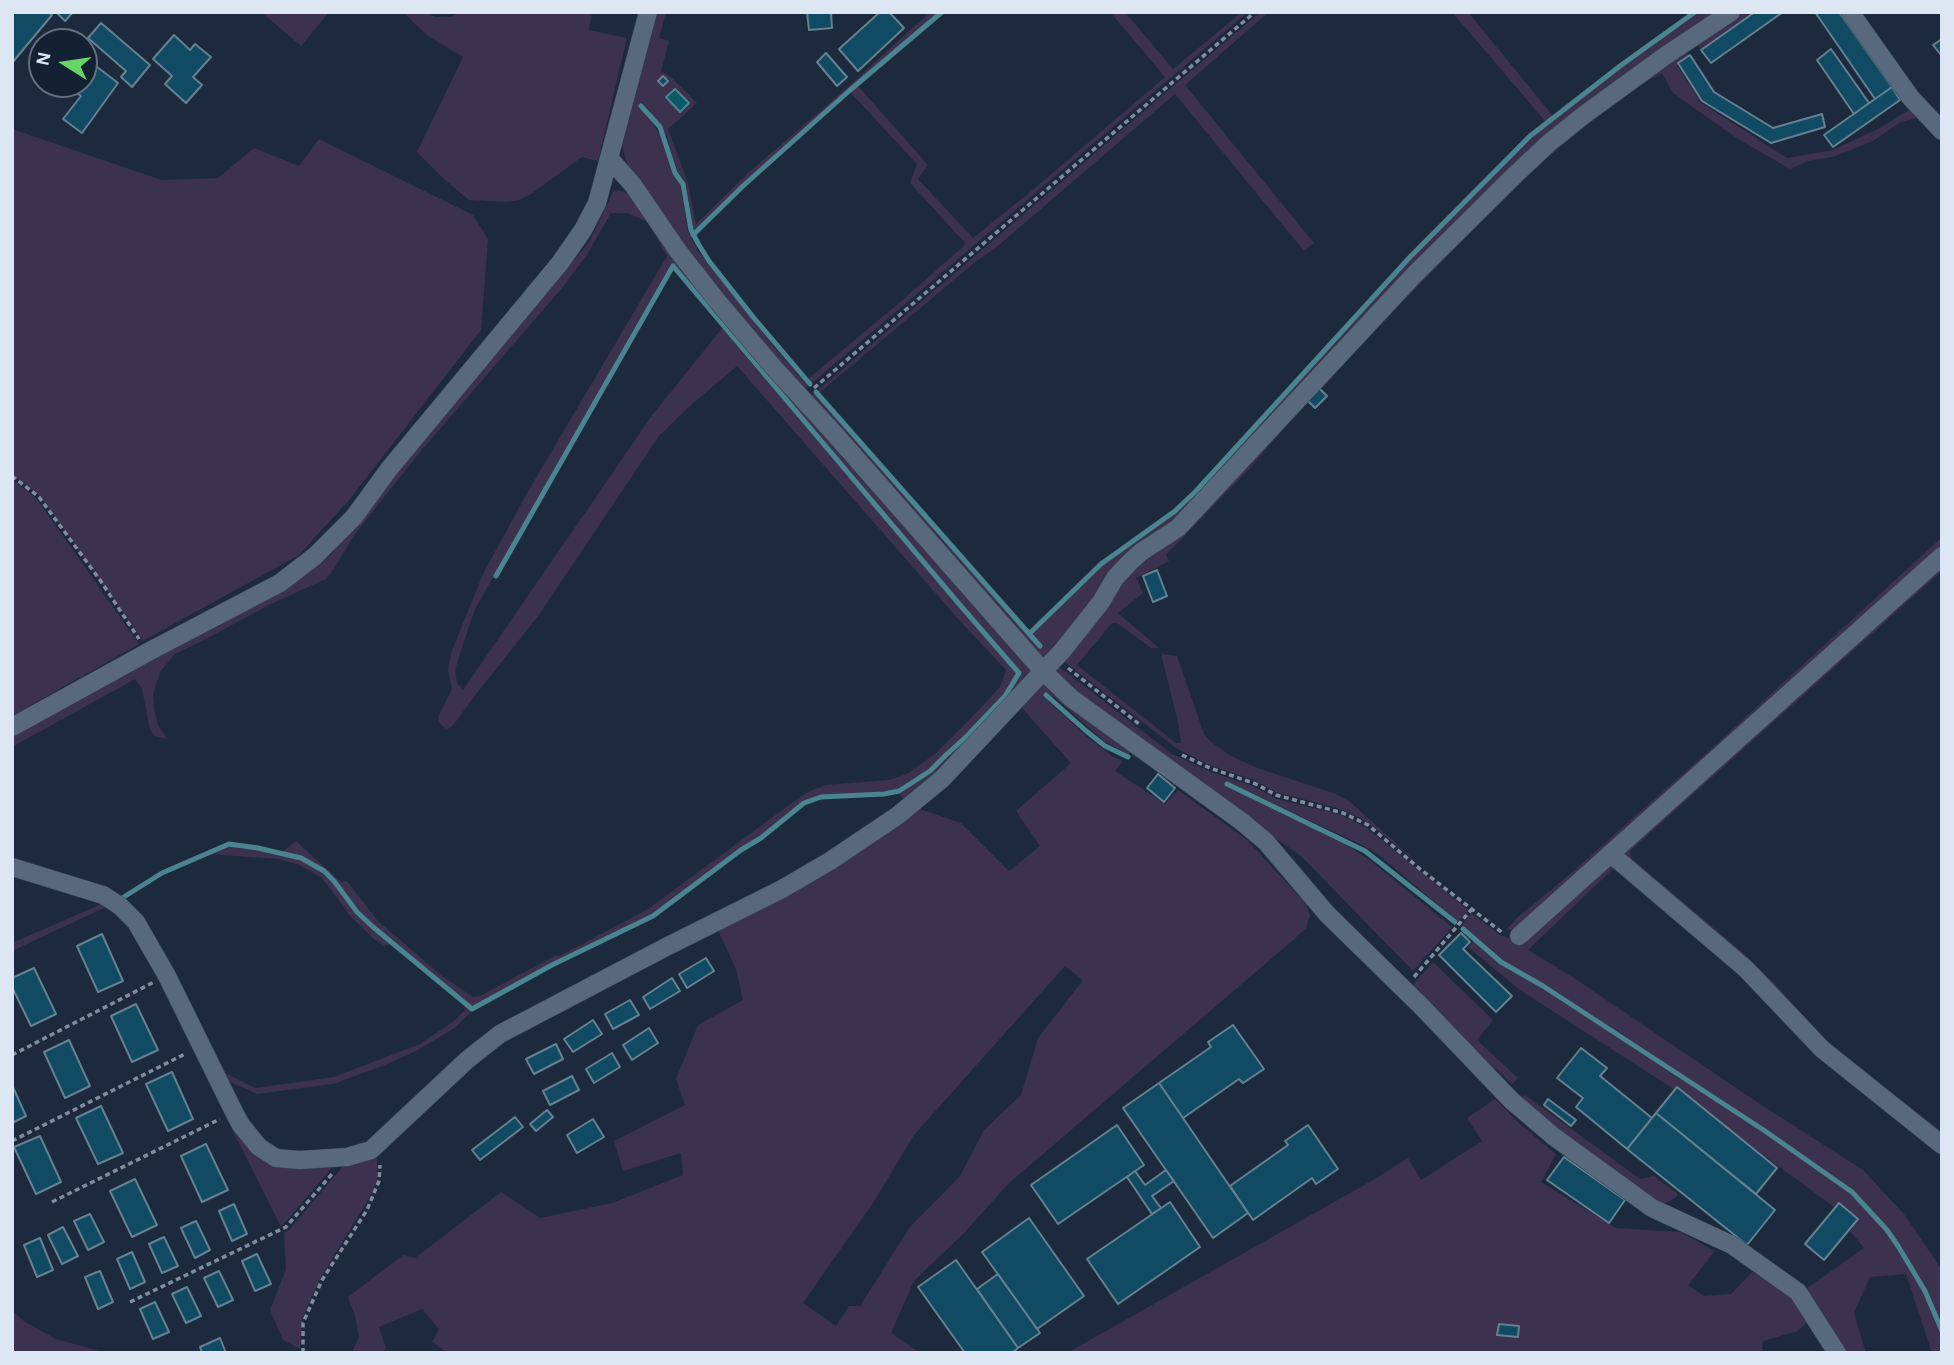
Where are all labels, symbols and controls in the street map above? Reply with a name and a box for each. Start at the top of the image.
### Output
north arrow [28,28,98,98]
text: N [33,51,55,67]

